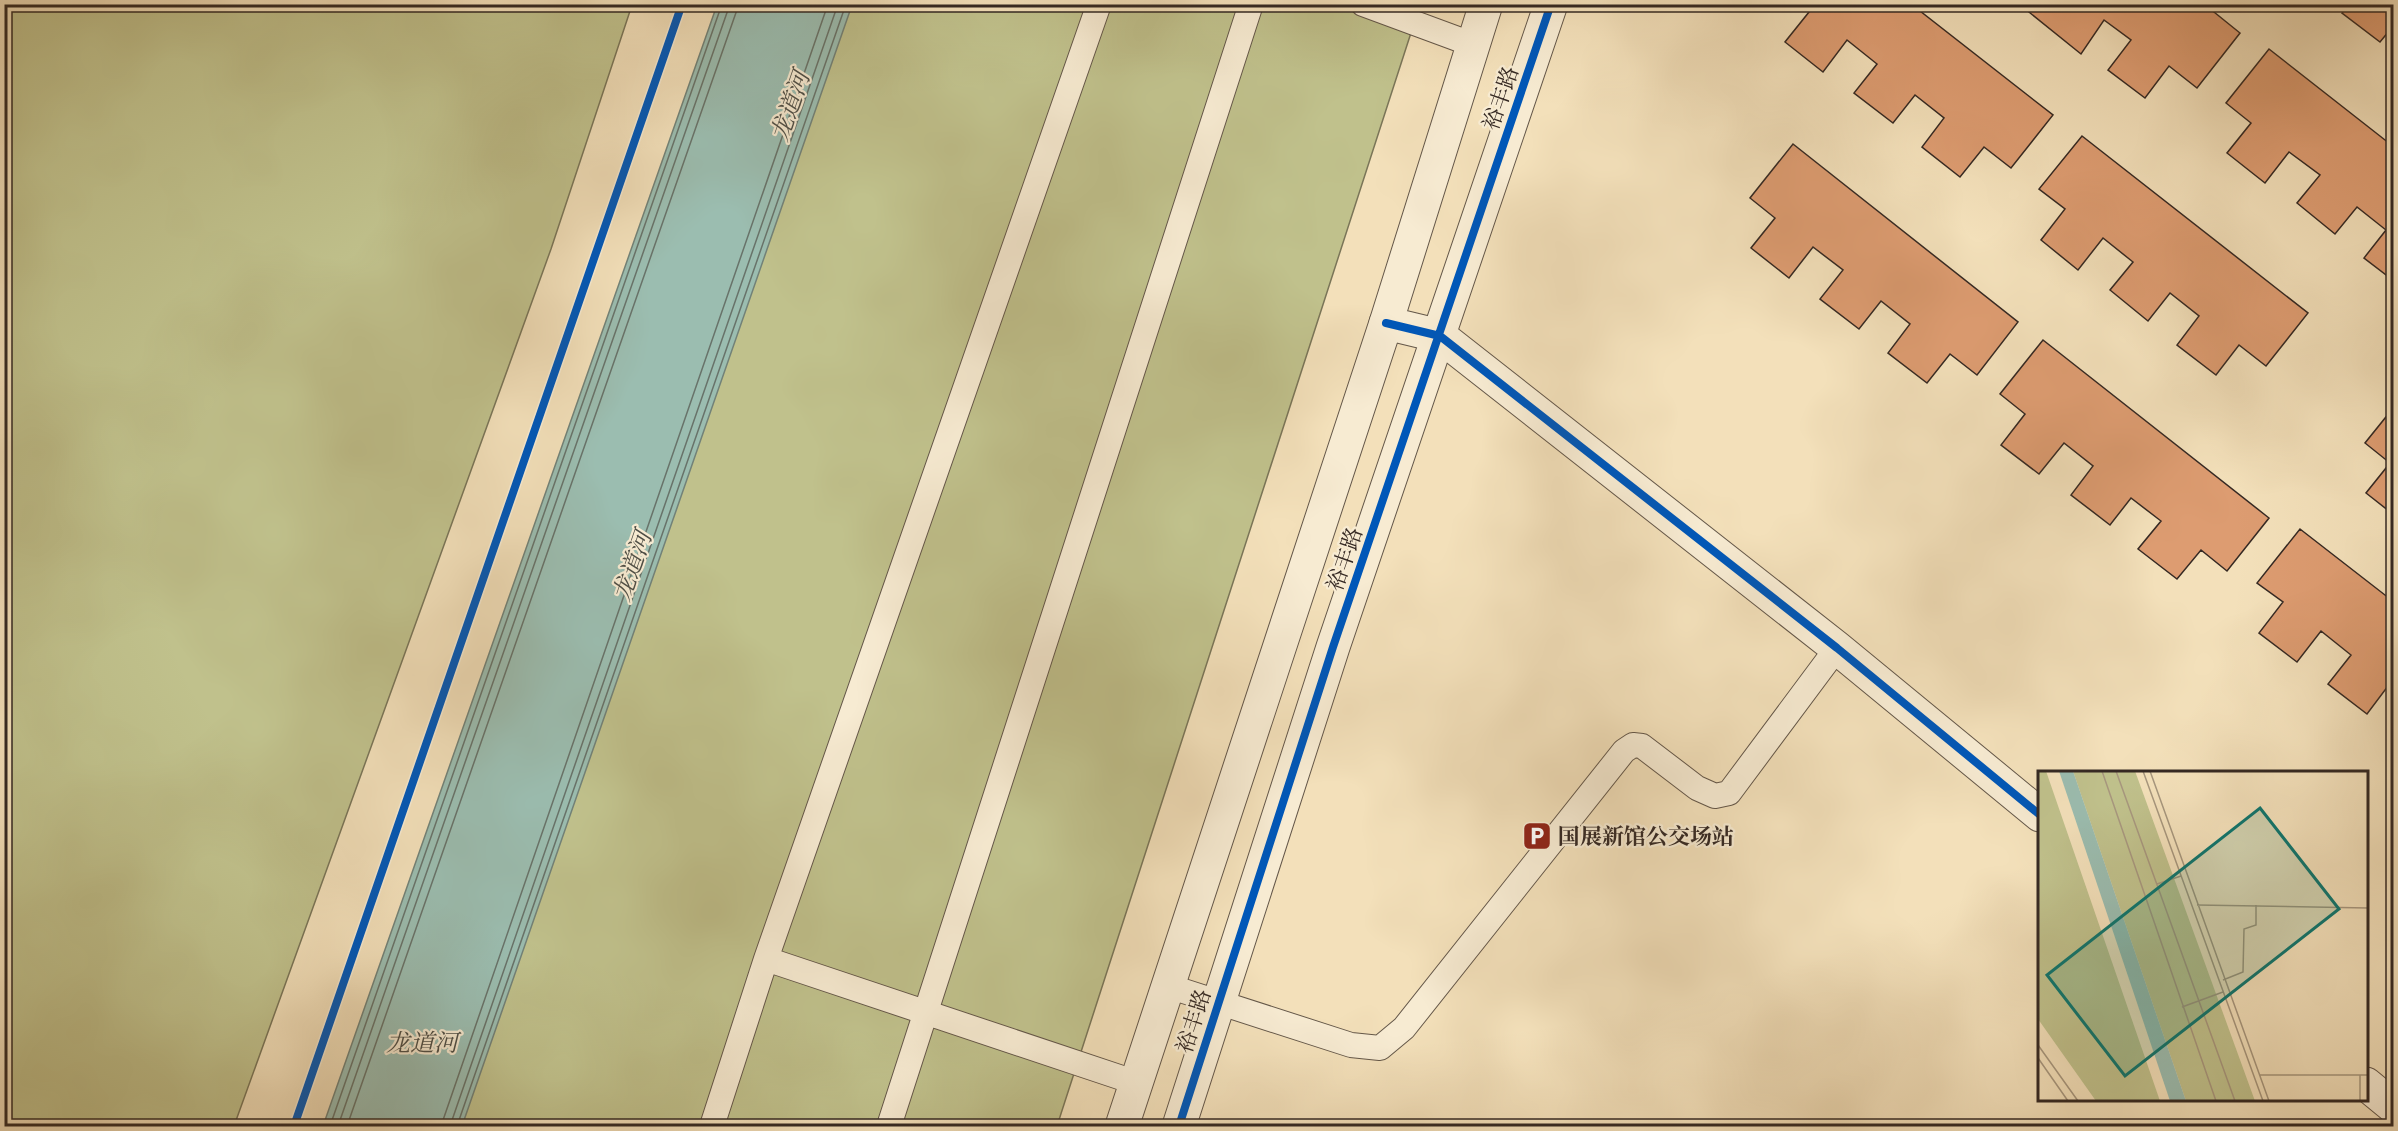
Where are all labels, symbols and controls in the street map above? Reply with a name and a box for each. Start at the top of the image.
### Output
water label: 龙道河 [762,62,820,146]
street label: 裕丰路 [1474,62,1526,134]
water label: 龙道河 [604,522,662,606]
street label: 裕丰路 [1318,523,1370,595]
inset map [2038,771,2368,1101]
parking icon: 国展新馆公交场站 [1521,820,1553,852]
place label: 国展新馆公交场站 [1558,820,1734,852]
street label: 裕丰路 [1168,985,1218,1057]
water label: 龙道河 [386,1025,462,1060]

